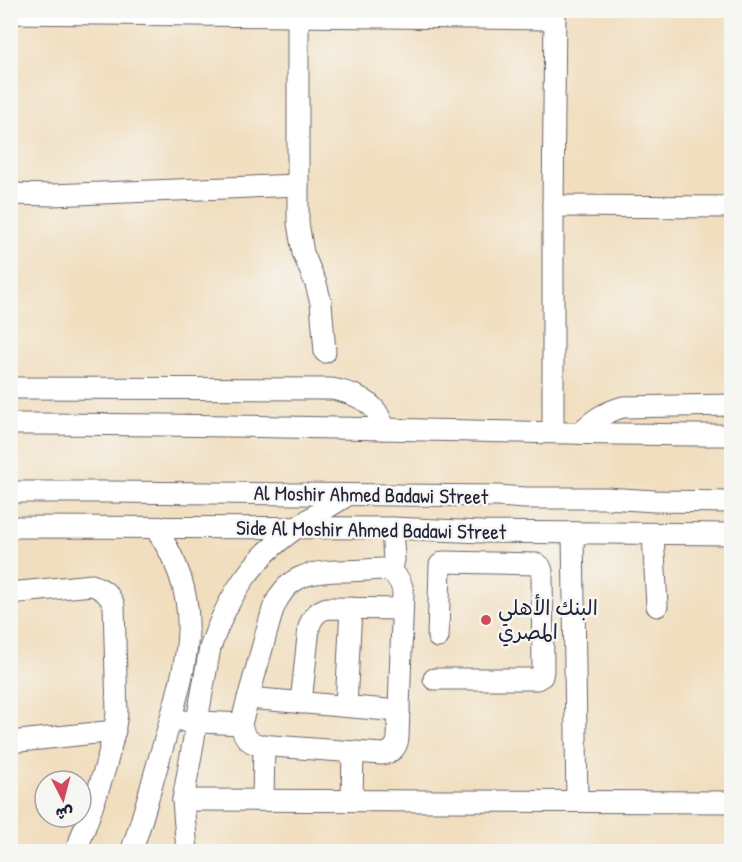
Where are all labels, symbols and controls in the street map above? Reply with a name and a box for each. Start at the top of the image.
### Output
street label: Al Moshir Ahmed Badawi Street [254,478,489,511]
street label: Side Al Moshir Ahmed Badawi Street [236,513,507,546]
place label: البنك الأهلي المصري [498,593,598,647]
marker: البنك الأهلي المصري [479,613,493,627]
north arrow [33,769,93,829]
text: ش [55,802,74,826]

